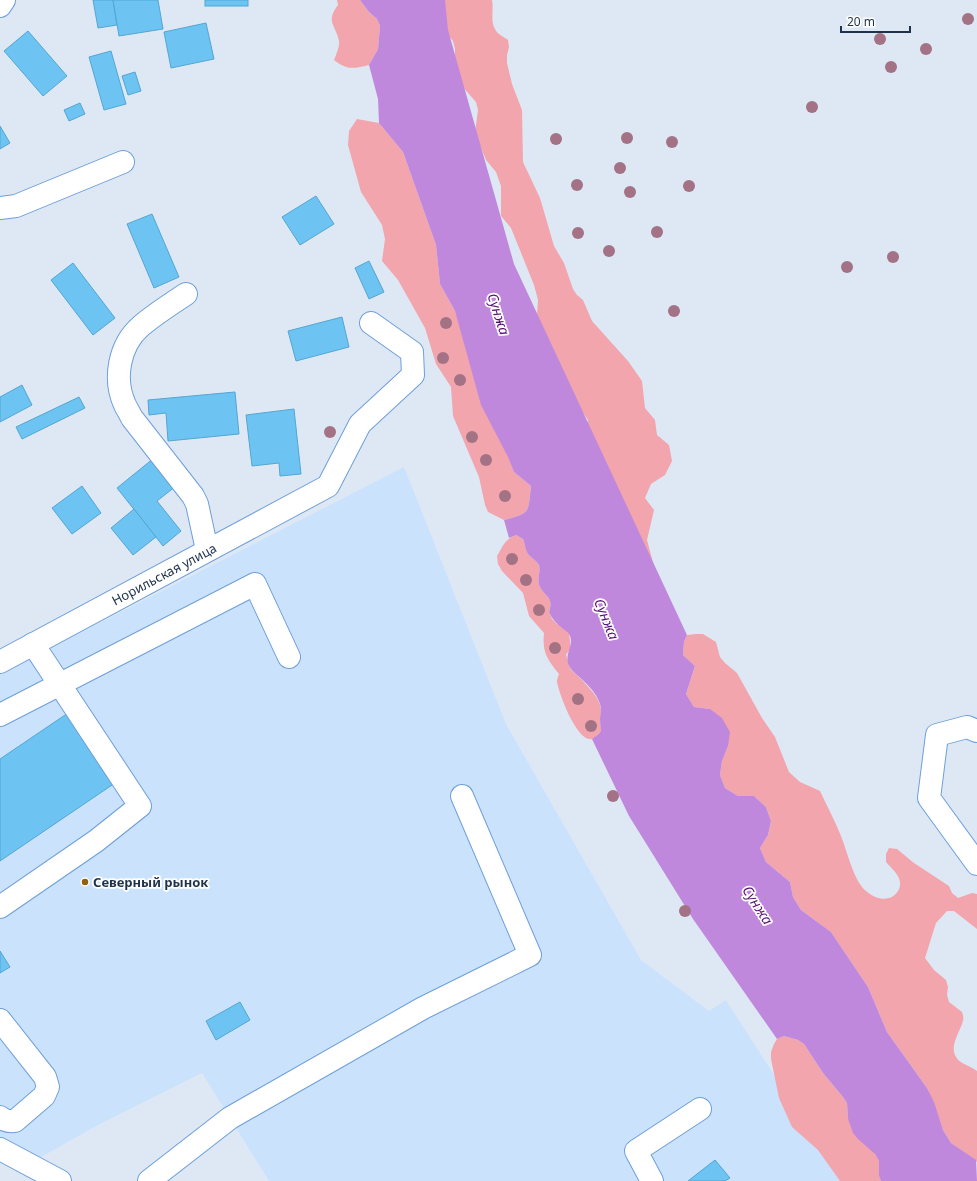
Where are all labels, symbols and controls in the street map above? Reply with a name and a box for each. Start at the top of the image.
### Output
scale bar [841,8,910,34]
text: 20 m [847,13,875,30]
water label: Сунжа [483,291,515,337]
street label: Норильская улица [109,539,219,609]
water label: Сунжа [590,596,624,643]
place label: Северный рынок [93,873,208,891]
marker: Северный рынок [80,877,90,887]
water label: Сунжа [738,882,778,928]

